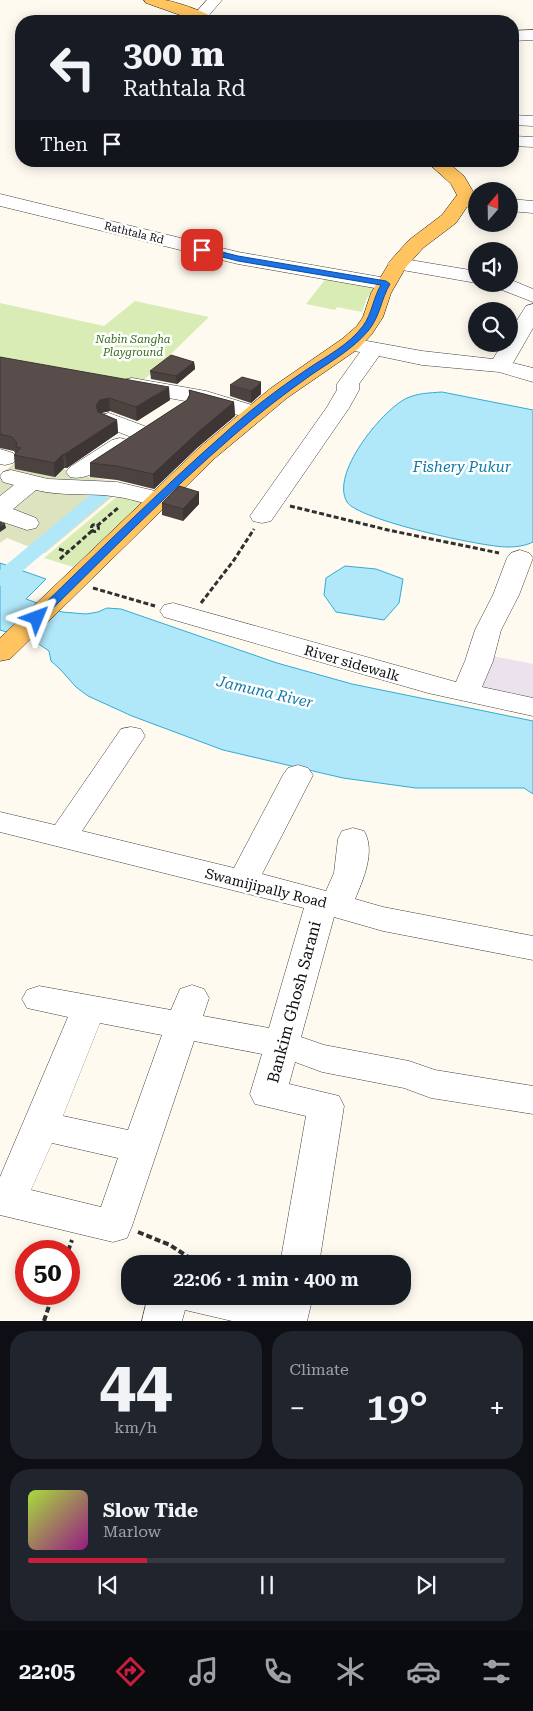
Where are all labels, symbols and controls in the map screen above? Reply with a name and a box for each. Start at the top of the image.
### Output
text: 300 m [123,34,224,75]
icon: left [40,35,105,100]
text: Rathtala Rd [123,76,246,101]
icon: arrive [98,130,126,158]
text: Then [40,133,88,156]
north arrow [468,182,518,232]
map controls [468,182,518,352]
street label: Rathtala Rd [103,219,165,247]
pin [181,229,223,271]
icon: arrive [188,236,216,264]
button: sound [468,242,518,292]
button: search [468,302,518,352]
park label: Nabin Sangha Playground [95,333,171,359]
water label: Fishery Pukur [412,458,512,476]
position arrow [10,591,62,643]
street label: River sidewalk [302,642,402,684]
water label: Jamuna River [214,672,315,712]
street label: Swamijipally Road [203,865,329,911]
street label: Bankim Ghosh Sarani [263,919,325,1085]
speed limit sign: 50 [15,1240,80,1305]
text: 22:06 · 1 min · 400 m [173,1268,359,1291]
text: 44 [99,1347,172,1423]
text: Climate [290,1360,349,1379]
text: 19° [367,1385,428,1429]
text: − [290,1392,305,1425]
text: + [489,1392,505,1425]
text: km/h [114,1418,157,1437]
text: Slow Tide [103,1499,198,1522]
text: Marlow [103,1522,161,1541]
icon: previous [94,1571,122,1599]
icon: pause [253,1571,281,1599]
icon: next [412,1571,440,1599]
icon: directions [113,1654,148,1689]
icon: music [186,1654,221,1689]
icon: phone [260,1654,295,1689]
icon: climate [333,1654,368,1689]
icon: car [406,1654,441,1689]
icon: filters [479,1654,514,1689]
text: 22:05 [19,1659,75,1684]

